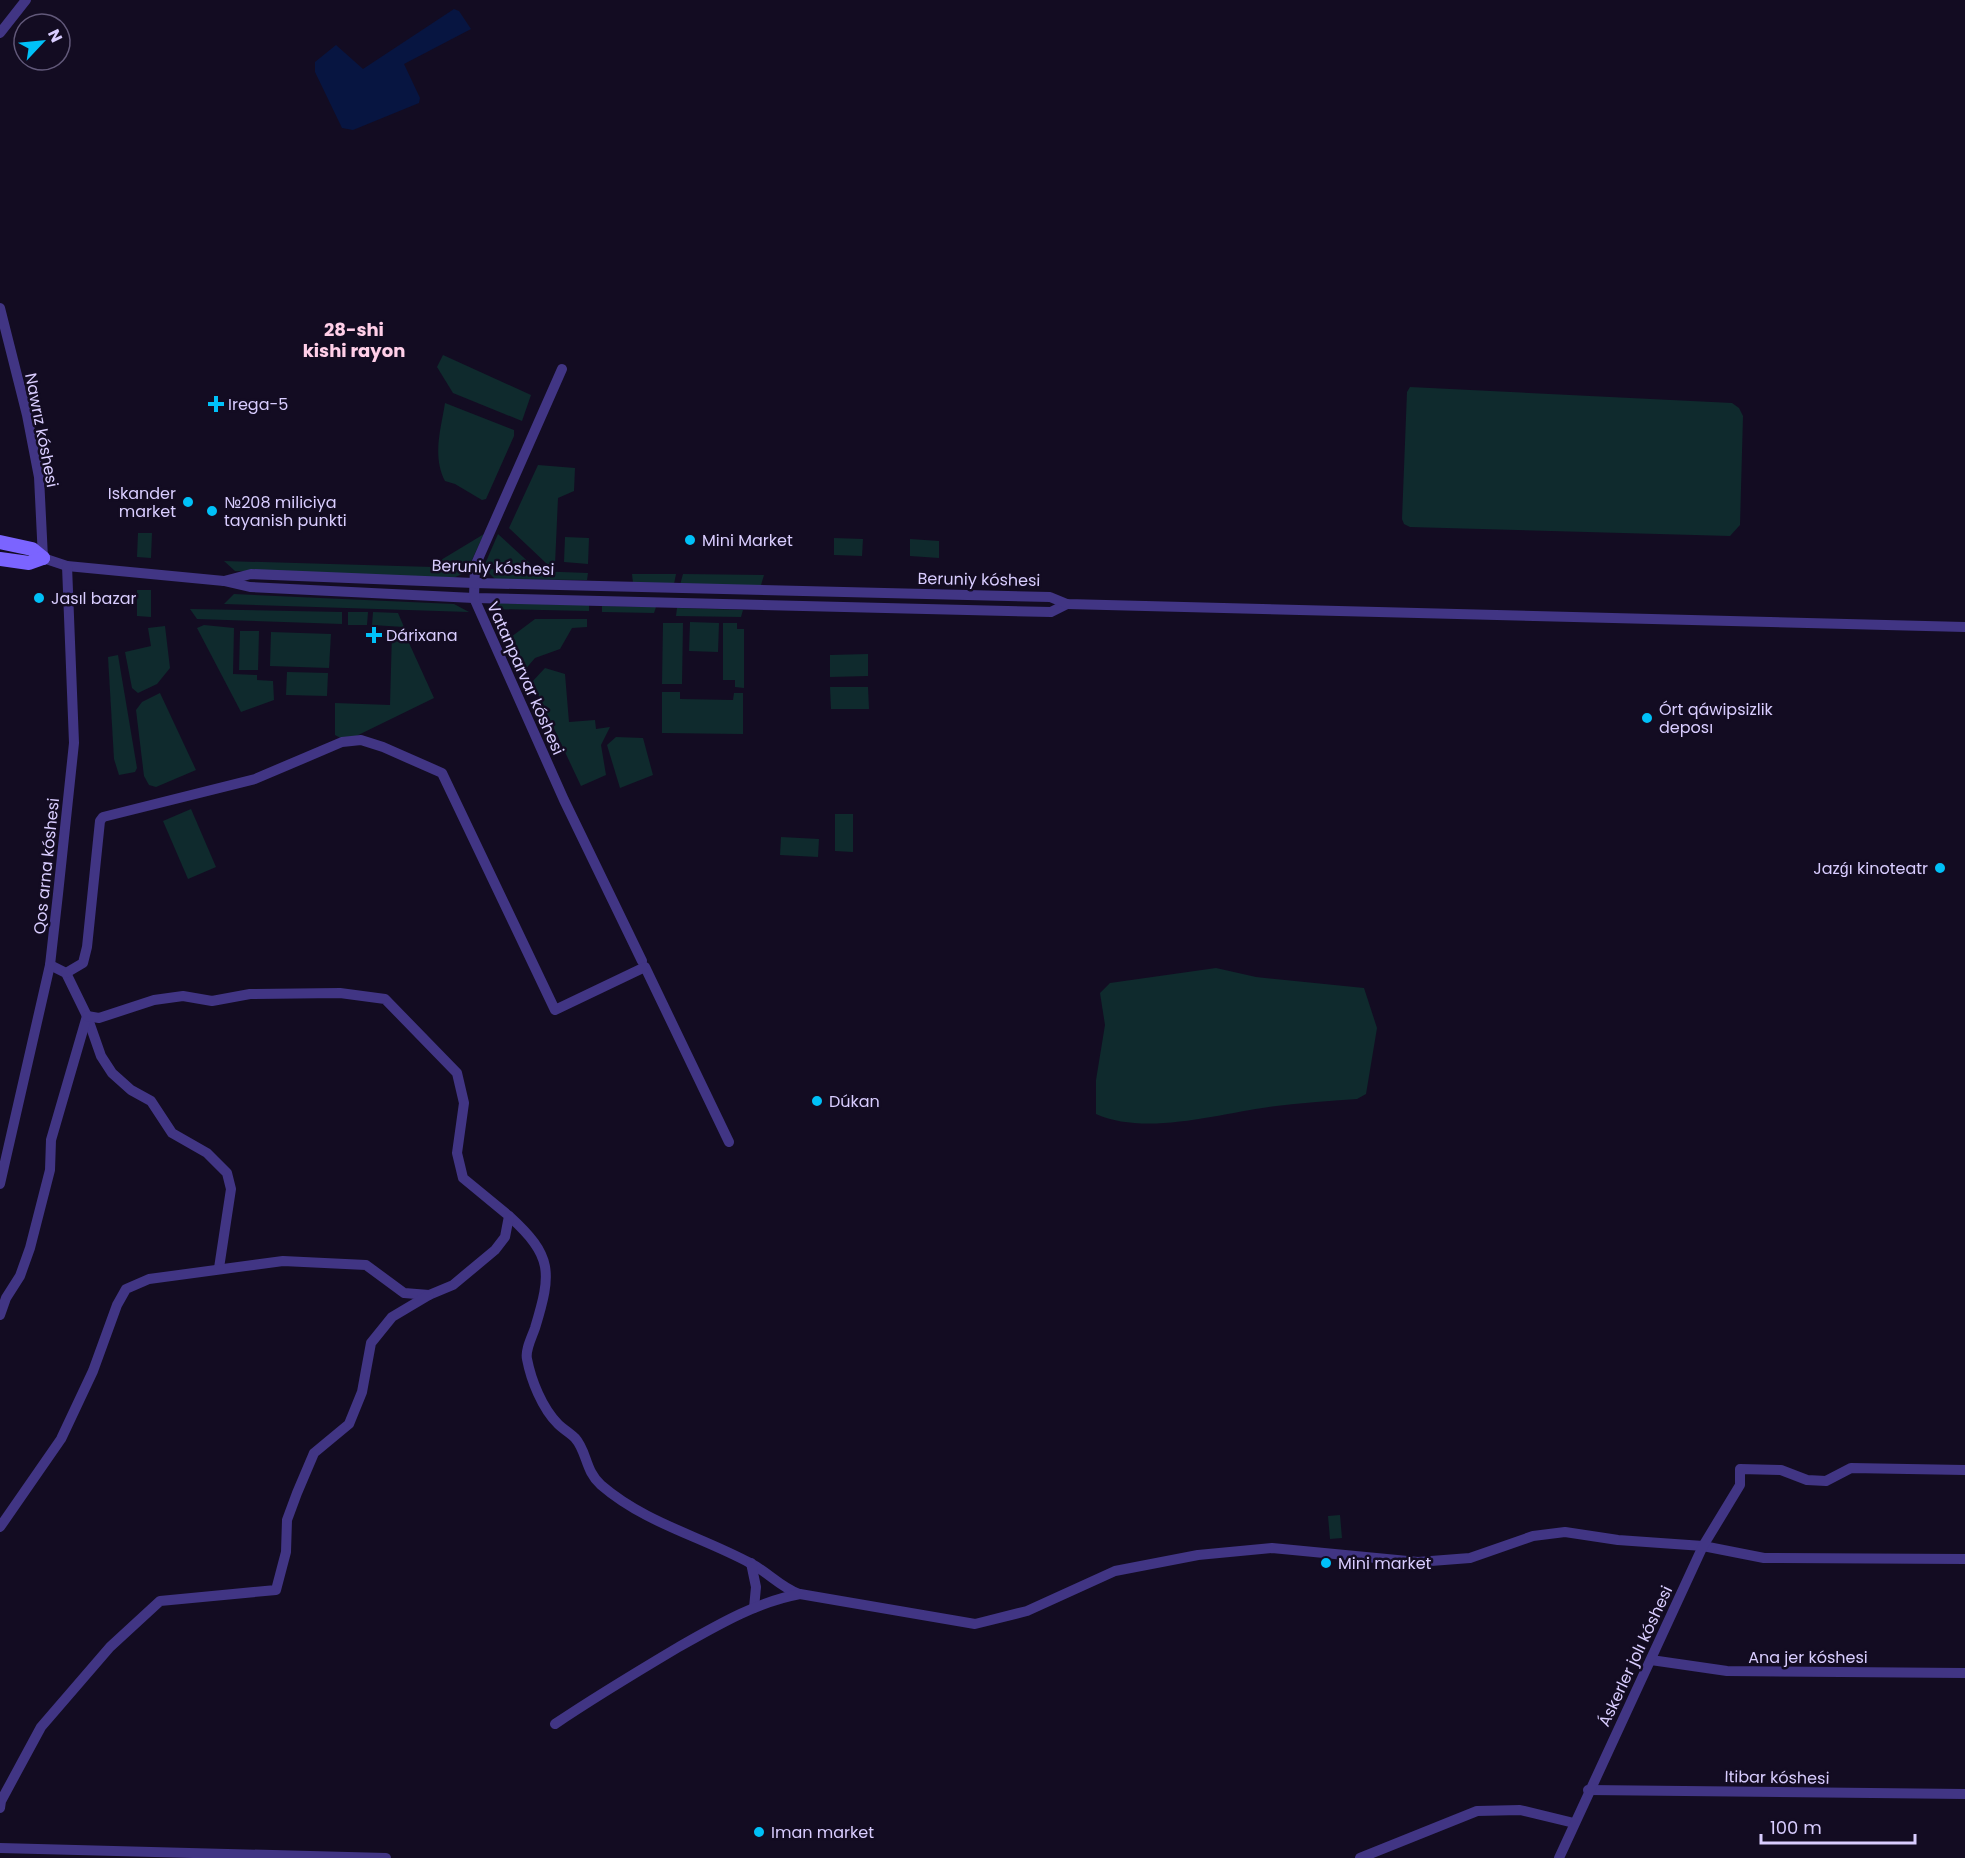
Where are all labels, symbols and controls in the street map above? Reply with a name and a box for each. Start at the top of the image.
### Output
north arrow [12,12,72,72]
text: N [42,25,68,46]
district label: 28-shi kishi rayon [303,317,405,363]
street label: Nawrız kóshesi [19,371,64,489]
place label: Irega-5 [228,393,288,416]
marker: Irega-5 [209,397,223,411]
place label: Iskander market [108,482,176,523]
place label: №208 miliciya tayanish punkti [224,491,347,532]
marker: Iskander market [181,495,195,509]
marker: №208 miliciya tayanish punkti [205,504,219,518]
place label: Mini Market [702,529,793,552]
marker: Mini Market [683,533,697,547]
street label: Beruniy kóshesi [431,554,555,581]
street label: Beruniy kóshesi [917,567,1041,592]
place label: Jasıl bazar [51,587,137,610]
marker: Jasıl bazar [32,591,46,605]
street label: Vatanparvar kóshesi [481,598,570,758]
place label: Dárixana [386,624,458,647]
marker: Dárixana [367,628,381,642]
place label: Órt qáwipsizlik deposı [1659,698,1774,739]
marker: Órt qáwipsizlik deposı [1640,711,1654,725]
street label: Qos arna kóshesi [28,797,65,935]
place label: Jazǵı kinoteatr [1813,857,1928,880]
marker: Jazǵı kinoteatr [1933,861,1947,875]
place label: Dúkan [829,1090,880,1113]
marker: Dúkan [810,1094,824,1108]
place label: Mini market [1338,1552,1432,1575]
marker: Mini market [1319,1556,1333,1570]
street label: Áskerler jolı kóshesi [1593,1582,1678,1730]
street label: Ana jer kóshesi [1748,1646,1868,1669]
street label: Itibar kóshesi [1724,1765,1830,1790]
scale bar [1761,1807,1916,1845]
text: 100 m [1770,1815,1822,1840]
place label: Iman market [771,1821,874,1844]
marker: Iman market [752,1825,766,1839]

